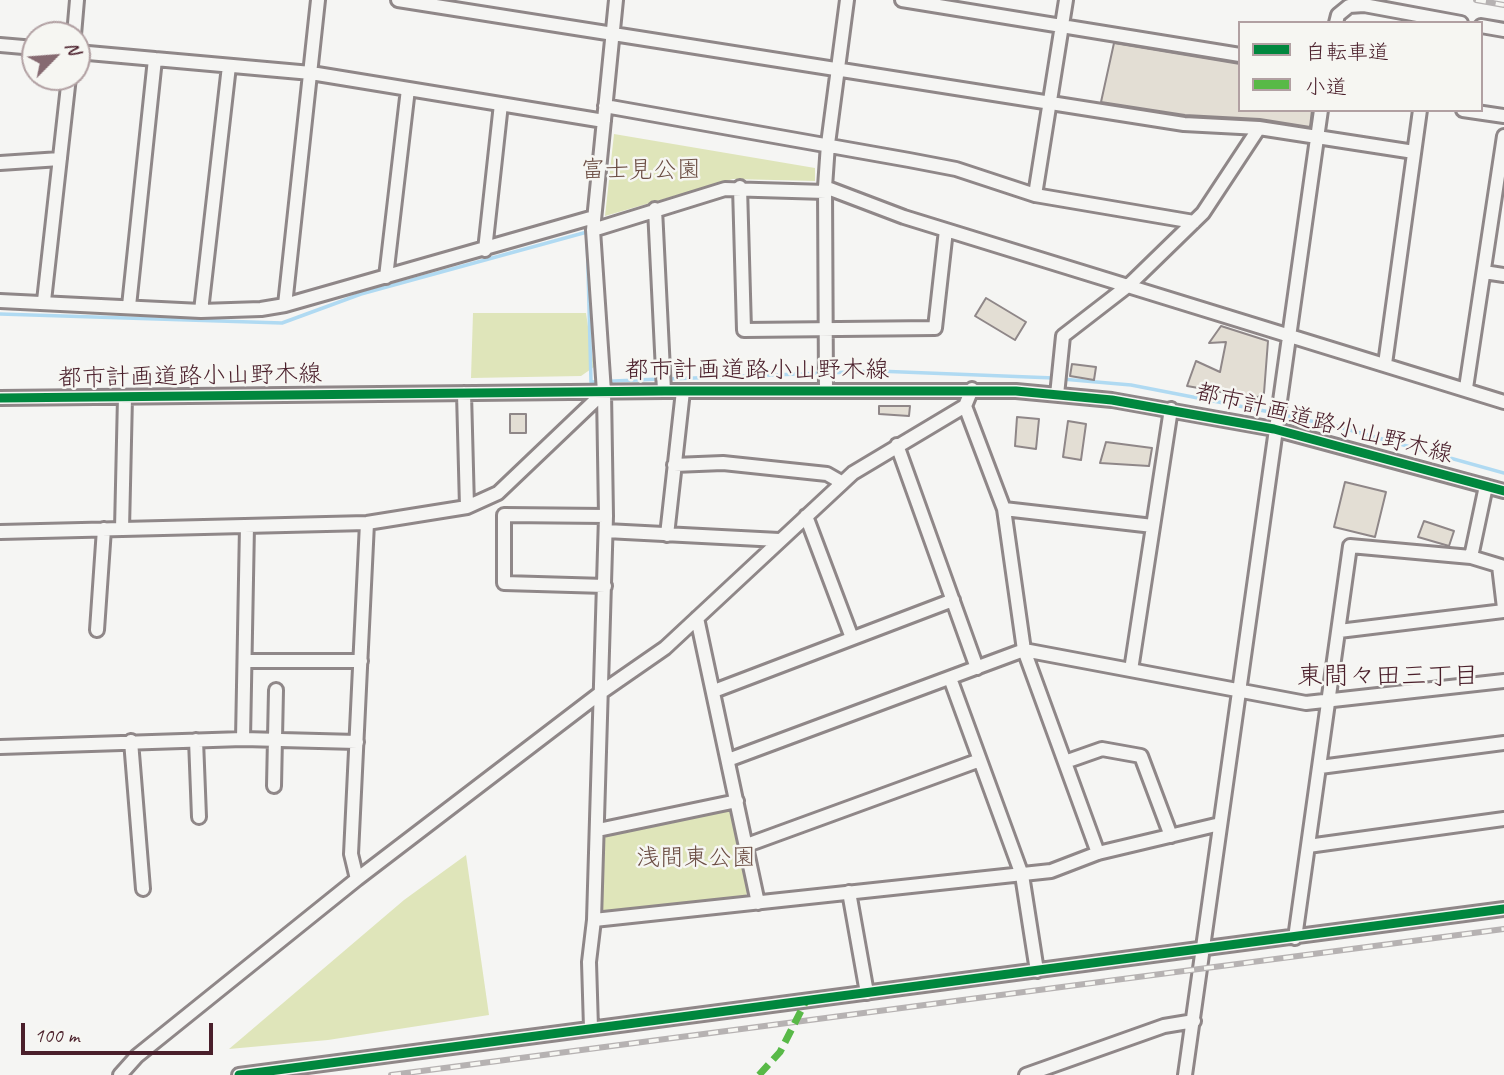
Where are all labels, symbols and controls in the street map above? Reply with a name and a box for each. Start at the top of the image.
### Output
north arrow [21,21,91,91]
legend [1238,21,1483,112]
text: N [60,38,87,58]
text: 自転車道 [1305,39,1389,65]
text: 小道 [1305,74,1347,100]
park label: 富士見公園 [581,157,701,185]
street label: 都市計画道路小山野木線 [625,357,889,385]
street label: 都市計画道路小山野木線 [58,360,322,394]
street label: 都市計画道路小山野木線 [1192,378,1456,470]
district label: 東間々田三丁目 [1297,661,1479,693]
park label: 浅間東公園 [636,845,756,873]
scale bar [24,1009,217,1052]
text: 100 m [34,1022,79,1048]

